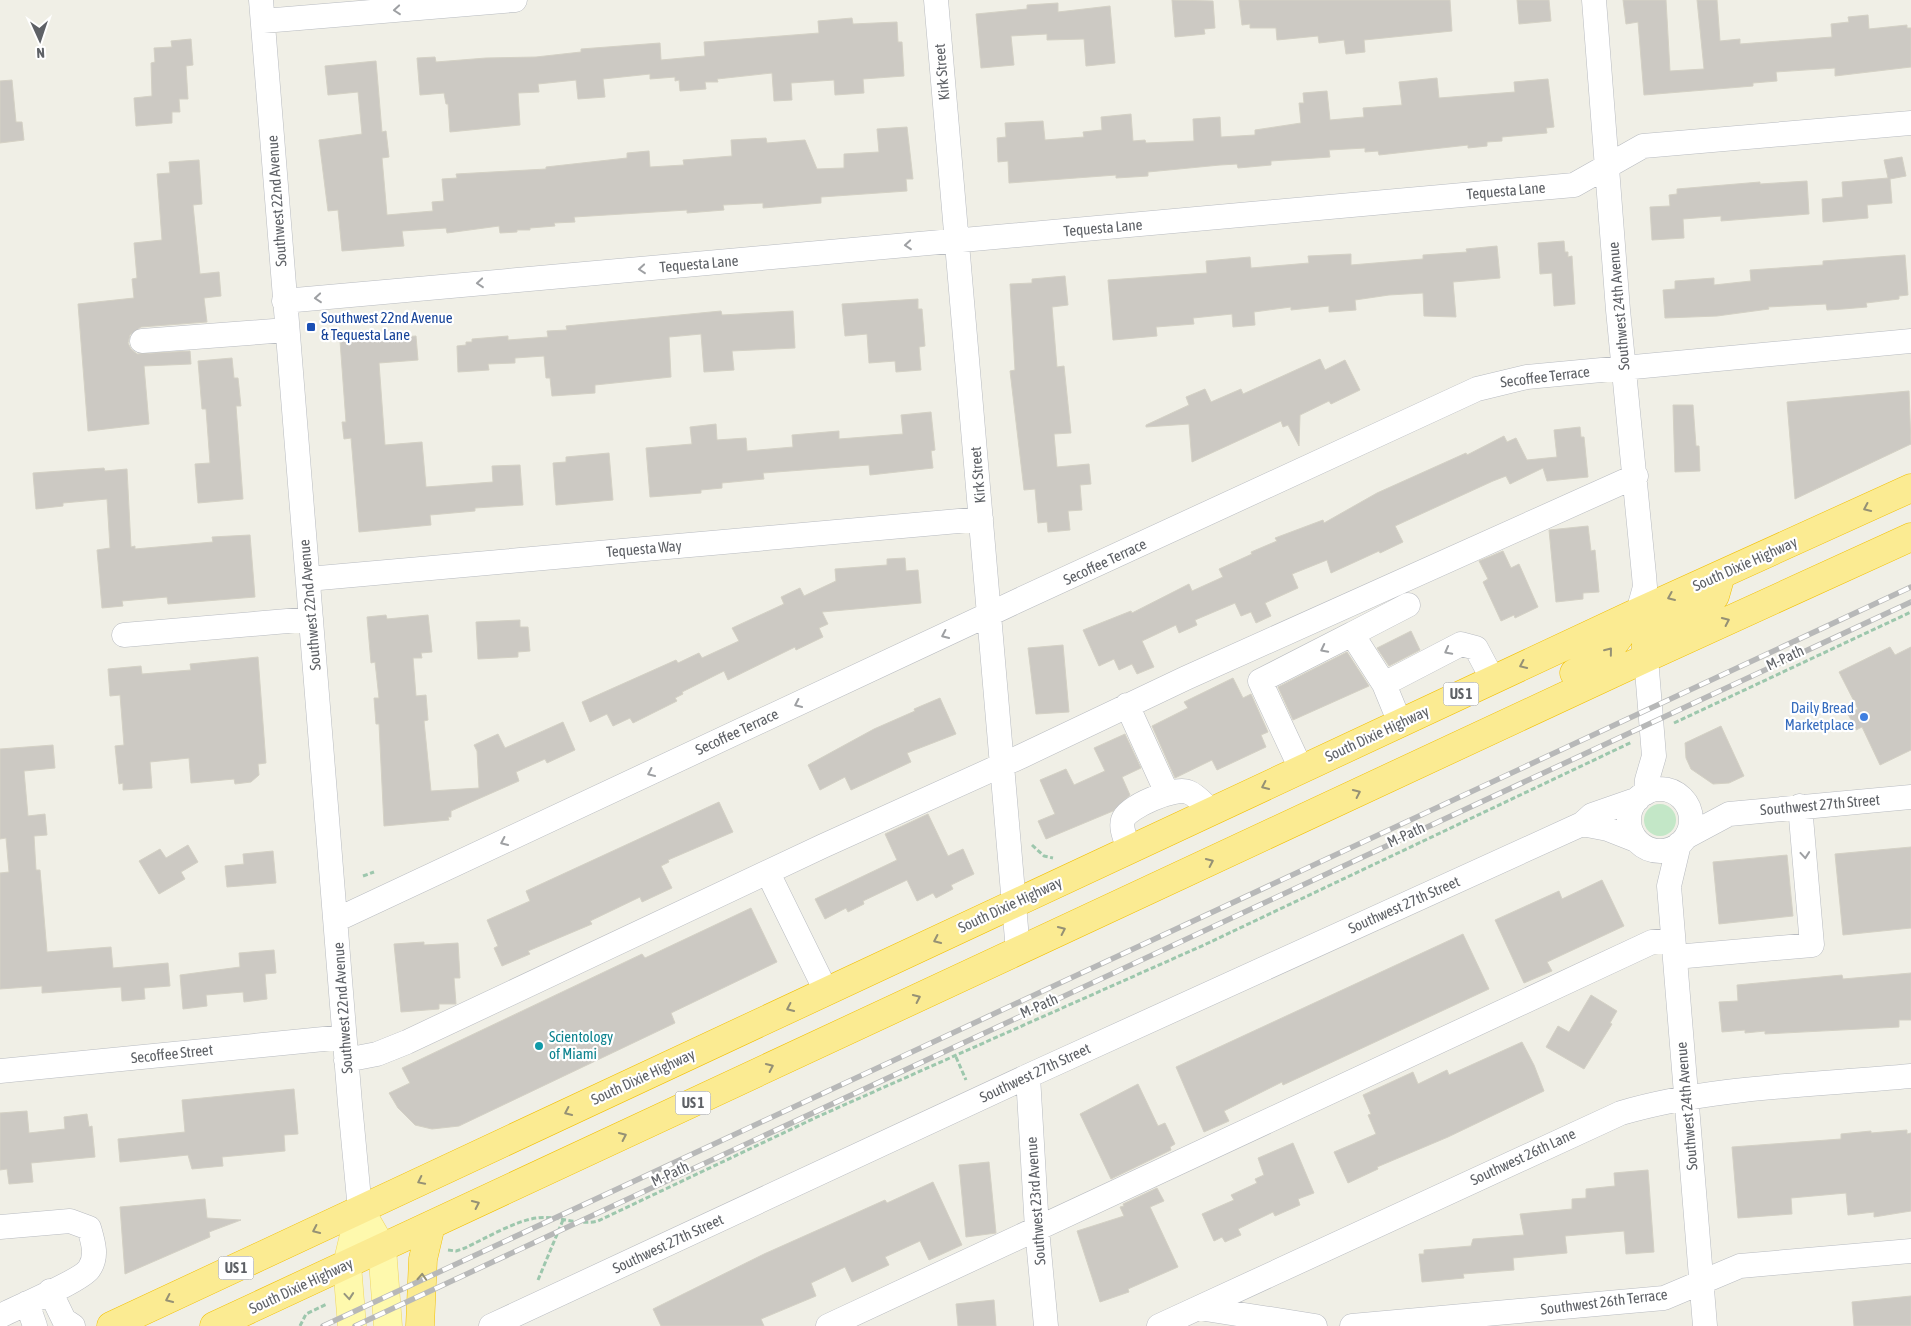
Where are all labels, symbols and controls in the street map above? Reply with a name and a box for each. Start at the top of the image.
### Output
one-way arrow [392,4,400,15]
north arrow [15,15,65,65]
street label: Kirk Street [931,43,952,101]
text: N [36,45,45,61]
street label: Southwest 22nd Avenue [263,135,290,267]
street label: Tequesta Lane [1466,179,1546,202]
street label: Tequesta Lane [1063,216,1143,239]
one-way arrow [904,239,912,250]
street label: Southwest 24th Avenue [1604,241,1633,371]
street label: Tequesta Lane [659,252,739,275]
one-way arrow [638,263,646,274]
one-way arrow [476,278,484,289]
one-way arrow [314,292,322,303]
place label: Southwest 22nd Avenue & Tequesta Lane [321,309,453,343]
marker: Southwest 22nd Avenue & Tequesta Lane [305,321,317,333]
street label: Secoffee Terrace [1499,363,1591,390]
street label: Kirk Street [967,446,988,504]
one-way arrow [1863,502,1872,513]
street label: South Dixie Highway [1690,533,1800,594]
street label: Secoffee Terrace [1061,535,1149,588]
street label: Tequesta Way [605,537,682,560]
street label: Southwest 22nd Avenue [295,539,324,671]
one-way arrow [1667,591,1676,602]
one-way arrow [1721,617,1730,628]
one-way arrow [941,629,950,639]
street label: M-Path [1763,642,1806,674]
one-way arrow [1320,643,1329,653]
one-way arrow [1444,645,1453,655]
one-way arrow [1603,648,1611,657]
one-way arrow [1519,659,1528,670]
road number: US 1 [1444,682,1478,706]
one-way arrow [794,698,803,708]
place label: Daily Bread Marketplace [1785,699,1854,733]
street label: South Dixie Highway [1322,702,1431,765]
street label: Secoffee Terrace [693,705,781,758]
marker: Daily Bread Marketplace [1858,711,1870,723]
one-way arrow [647,766,656,777]
one-way arrow [1262,780,1271,790]
one-way arrow [1352,789,1361,799]
street label: Southwest 27th Street [1759,791,1881,818]
street label: M-Path [1384,819,1427,851]
one-way arrow [500,835,509,845]
one-way arrow [1799,851,1810,859]
one-way arrow [1204,858,1213,868]
street label: Southwest 27th Street [1345,872,1462,937]
street label: South Dixie Highway [955,873,1064,936]
one-way arrow [1057,926,1066,937]
one-way arrow [933,933,942,944]
street label: Southwest 22nd Avenue [329,942,356,1074]
street label: M-Path [1017,990,1060,1021]
one-way arrow [912,994,921,1004]
one-way arrow [786,1002,795,1012]
place label: Scientology of Miami [549,1028,613,1062]
street label: Southwest 27th Street [977,1039,1093,1106]
marker: Scientology of Miami [533,1040,545,1052]
street label: Secoffee Street [130,1041,214,1066]
street label: Southwest 24th Avenue [1672,1041,1701,1171]
street label: South Dixie Highway [588,1045,697,1108]
one-way arrow [765,1063,774,1073]
road number: US 1 [676,1092,710,1114]
one-way arrow [564,1106,573,1116]
street label: Southwest 26th Lane [1467,1125,1578,1188]
one-way arrow [618,1131,627,1142]
street label: Southwest 23rd Avenue [1023,1136,1048,1266]
street label: M-Path [648,1158,691,1190]
one-way arrow [417,1174,426,1185]
one-way arrow [471,1200,480,1211]
street label: Southwest 27th Street [610,1210,726,1277]
one-way arrow [312,1224,321,1234]
street label: South Dixie Highway [246,1254,355,1317]
road number: US 1 [218,1256,254,1280]
one-way arrow [417,1273,427,1281]
street label: Southwest 26th Terrace [1540,1285,1668,1318]
one-way arrow [344,1292,355,1300]
one-way arrow [165,1293,174,1303]

